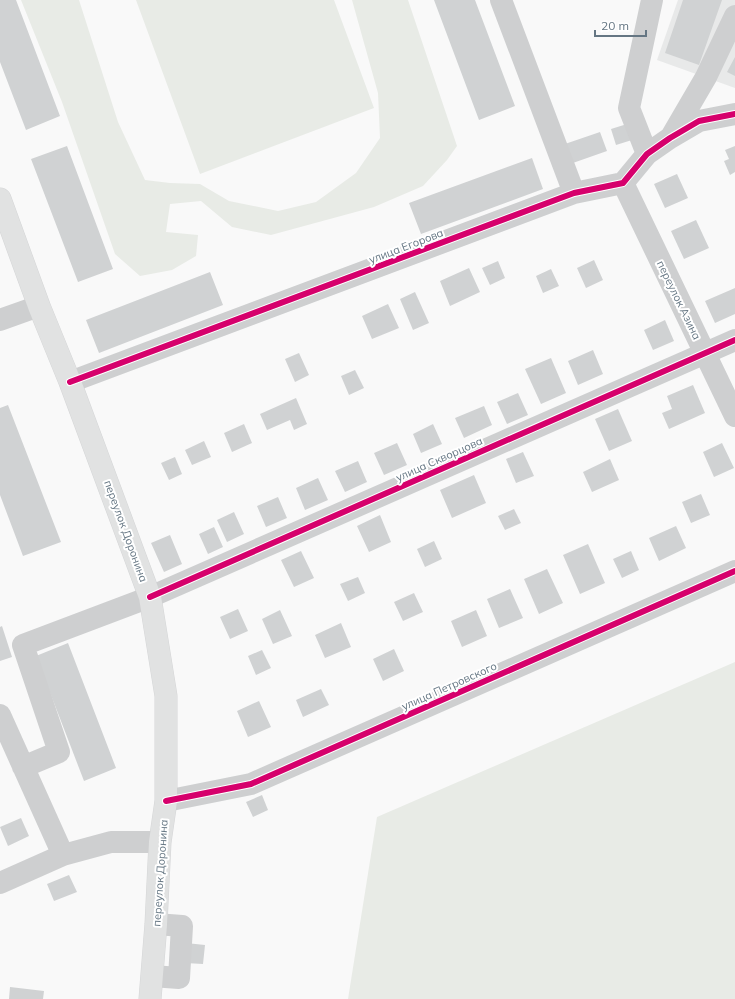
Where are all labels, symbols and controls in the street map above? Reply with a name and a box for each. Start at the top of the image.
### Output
scale bar [595,12,646,38]
text: 20 m [601,18,629,33]
street label: улица Егорова [367,225,445,267]
street label: переулок Азина [654,258,704,342]
street label: улица Скворцова [393,434,485,484]
street label: переулок Доронина [101,478,151,584]
street label: улица Петровского [399,659,499,713]
street label: переулок Доронина [149,819,171,927]

